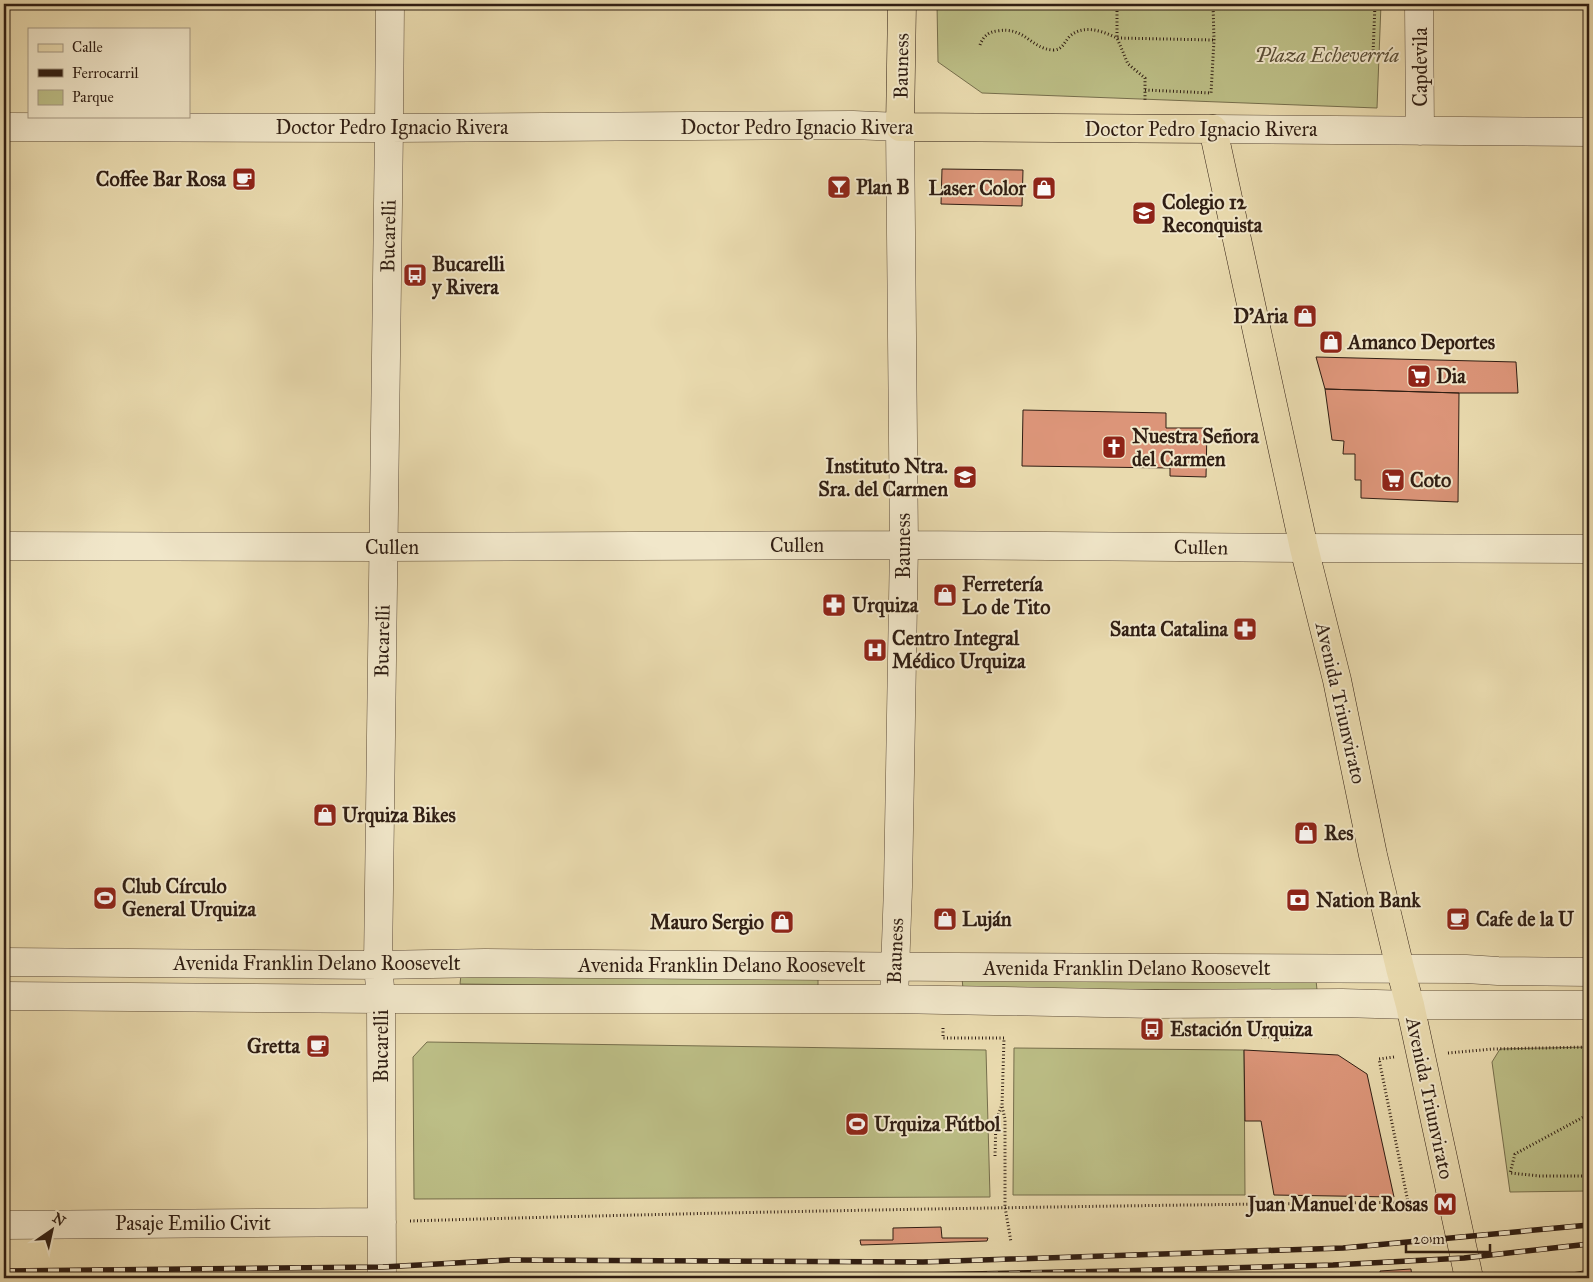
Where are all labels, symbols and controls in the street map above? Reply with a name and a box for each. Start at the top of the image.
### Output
street label: Capdevila [1408,27,1432,107]
legend [28,28,190,118]
street label: Bauness [888,33,914,99]
text: Calle [72,38,103,56]
park label: Plaza Echeverría [1255,43,1399,67]
text: Ferrocarril [72,64,140,82]
text: Parque [72,88,114,107]
street label: Doctor Pedro Ignacio Rivera [275,115,509,140]
street label: Doctor Pedro Ignacio Rivera [680,115,914,140]
street label: Doctor Pedro Ignacio Rivera [1084,117,1318,142]
cafe icon: Coffee Bar Rosa [231,166,257,192]
place label: Coffee Bar Rosa [96,167,227,191]
bar icon: Plan B [826,174,852,200]
place label: Plan B [856,175,910,199]
shop icon: Laser Color [1031,175,1057,201]
place label: Laser Color [929,176,1027,200]
place label: Colegio 12 Reconquista [1162,190,1263,238]
street label: Bucarelli [375,199,401,273]
school or university icon: Colegio 12 Reconquista [1131,200,1157,226]
place label: Bucarelli y Rivera [431,252,505,300]
bus stop icon: Bucarelli y Rivera [402,262,428,288]
shop icon: D'Aria [1292,303,1318,329]
place label: D'Aria [1233,304,1289,328]
shop icon: Amanco Deportes [1318,329,1344,355]
place label: Amanco Deportes [1346,330,1496,355]
supermarket icon: Dia [1406,363,1432,389]
place label: Dia [1436,364,1466,388]
place label: Nuestra Señora del Carmen [1132,424,1260,471]
church icon: Nuestra Señora del Carmen [1101,434,1127,460]
place label: Instituto Ntra. Sra. del Carmen [818,454,948,501]
school or university icon: Instituto Ntra. Sra. del Carmen [952,464,978,490]
supermarket icon: Coto [1380,467,1406,493]
place label: Coto [1410,468,1451,492]
street label: Bauness [891,513,915,579]
street label: Cullen [770,533,824,557]
street label: Cullen [365,535,419,559]
street label: Cullen [1174,535,1228,559]
place label: Ferretería Lo de Tito [962,572,1050,619]
shop icon: Ferretería Lo de Tito [932,582,958,608]
pharmacy icon: Urquiza [821,592,847,618]
place label: Urquiza [852,593,919,618]
street label: Bucarelli [369,604,395,678]
pharmacy icon: Santa Catalina [1232,616,1258,642]
place label: Santa Catalina [1110,617,1229,641]
street label: Avenida Triunvirato [1311,619,1371,786]
place label: Centro Integral Médico Urquiza [892,626,1026,674]
hospital icon: Centro Integral Médico Urquiza [862,637,888,663]
shop icon: Urquiza Bikes [312,802,338,828]
place label: Urquiza Bikes [342,803,457,828]
shop icon: Res [1293,820,1319,846]
place label: Res [1324,821,1354,845]
place label: Club Círculo General Urquiza [122,874,256,922]
sports icon: Club Círculo General Urquiza [92,885,118,911]
bank icon: Nation Bank [1285,887,1311,913]
place label: Nation Bank [1316,888,1421,912]
shop icon: Luján [932,906,958,932]
cafe icon: Cafe de la U [1445,906,1471,932]
place label: Luján [962,907,1012,932]
place label: Cafe de la U [1476,907,1575,931]
shop icon: Mauro Sergio [769,909,795,935]
place label: Mauro Sergio [650,910,764,935]
street label: Bauness [882,918,908,984]
street label: Avenida Franklin Delano Roosevelt [172,951,461,975]
street label: Avenida Franklin Delano Roosevelt [577,953,866,977]
street label: Avenida Franklin Delano Roosevelt [982,956,1271,980]
street label: Bucarelli [369,1009,393,1082]
street label: Avenida Triunvirato [1401,1014,1459,1181]
bus stop icon: Estación Urquiza [1139,1016,1165,1042]
place label: Estación Urquiza [1170,1017,1313,1042]
cafe icon: Gretta [305,1033,331,1059]
place label: Gretta [247,1034,301,1058]
sports icon: Urquiza Fútbol [844,1111,870,1137]
place label: Urquiza Fútbol [874,1112,1001,1137]
metro station icon: Juan Manuel de Rosas [1432,1191,1458,1217]
place label: Juan Manuel de Rosas [1245,1192,1429,1218]
north arrow [28,1204,78,1254]
text: N [49,1209,69,1230]
street label: Pasaje Emilio Civit [115,1211,271,1235]
scale bar [1406,1222,1489,1254]
text: 20 m [1413,1230,1445,1248]

